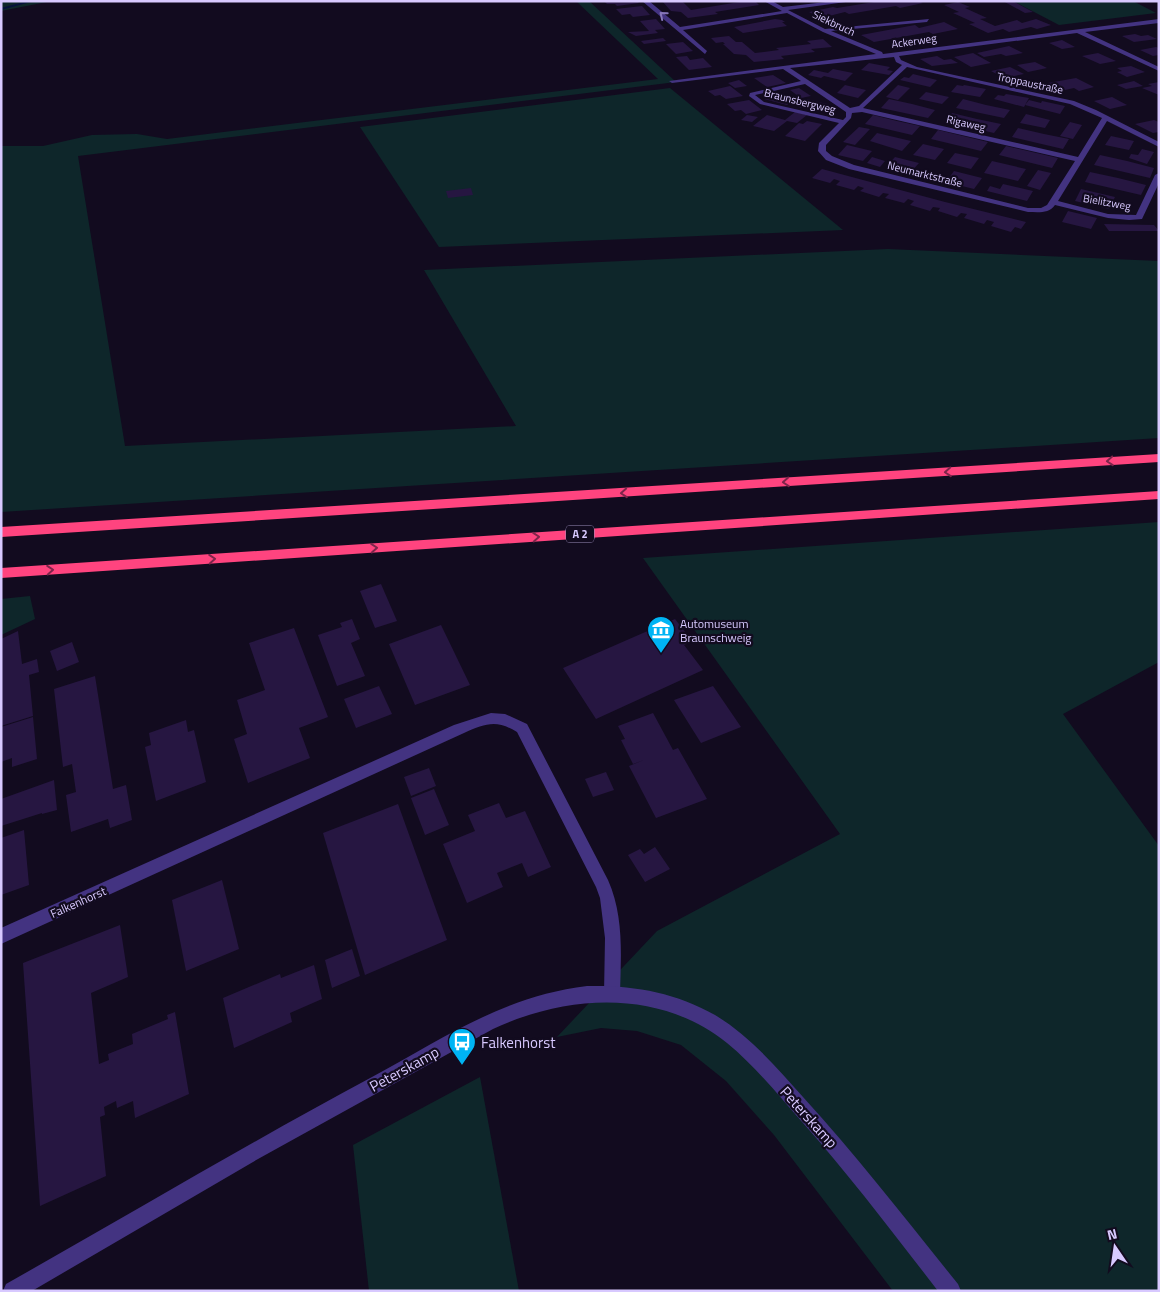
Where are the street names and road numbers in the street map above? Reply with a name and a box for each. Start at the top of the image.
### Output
street label: Siekbruch [810,6,858,40]
street label: Ackerweg [890,30,938,52]
street label: Troppaustraße [995,68,1065,98]
street label: Braunsbergweg [763,84,838,118]
street label: Rigaweg [945,111,988,135]
street label: Neumarktstraße [886,157,965,191]
street label: Bielitzweg [1082,190,1132,214]
road number: A 2 [566,526,594,542]
street label: Falkenhorst [47,881,110,923]
street label: Peterskamp [365,1040,443,1098]
street label: Peterskamp [775,1081,843,1153]

